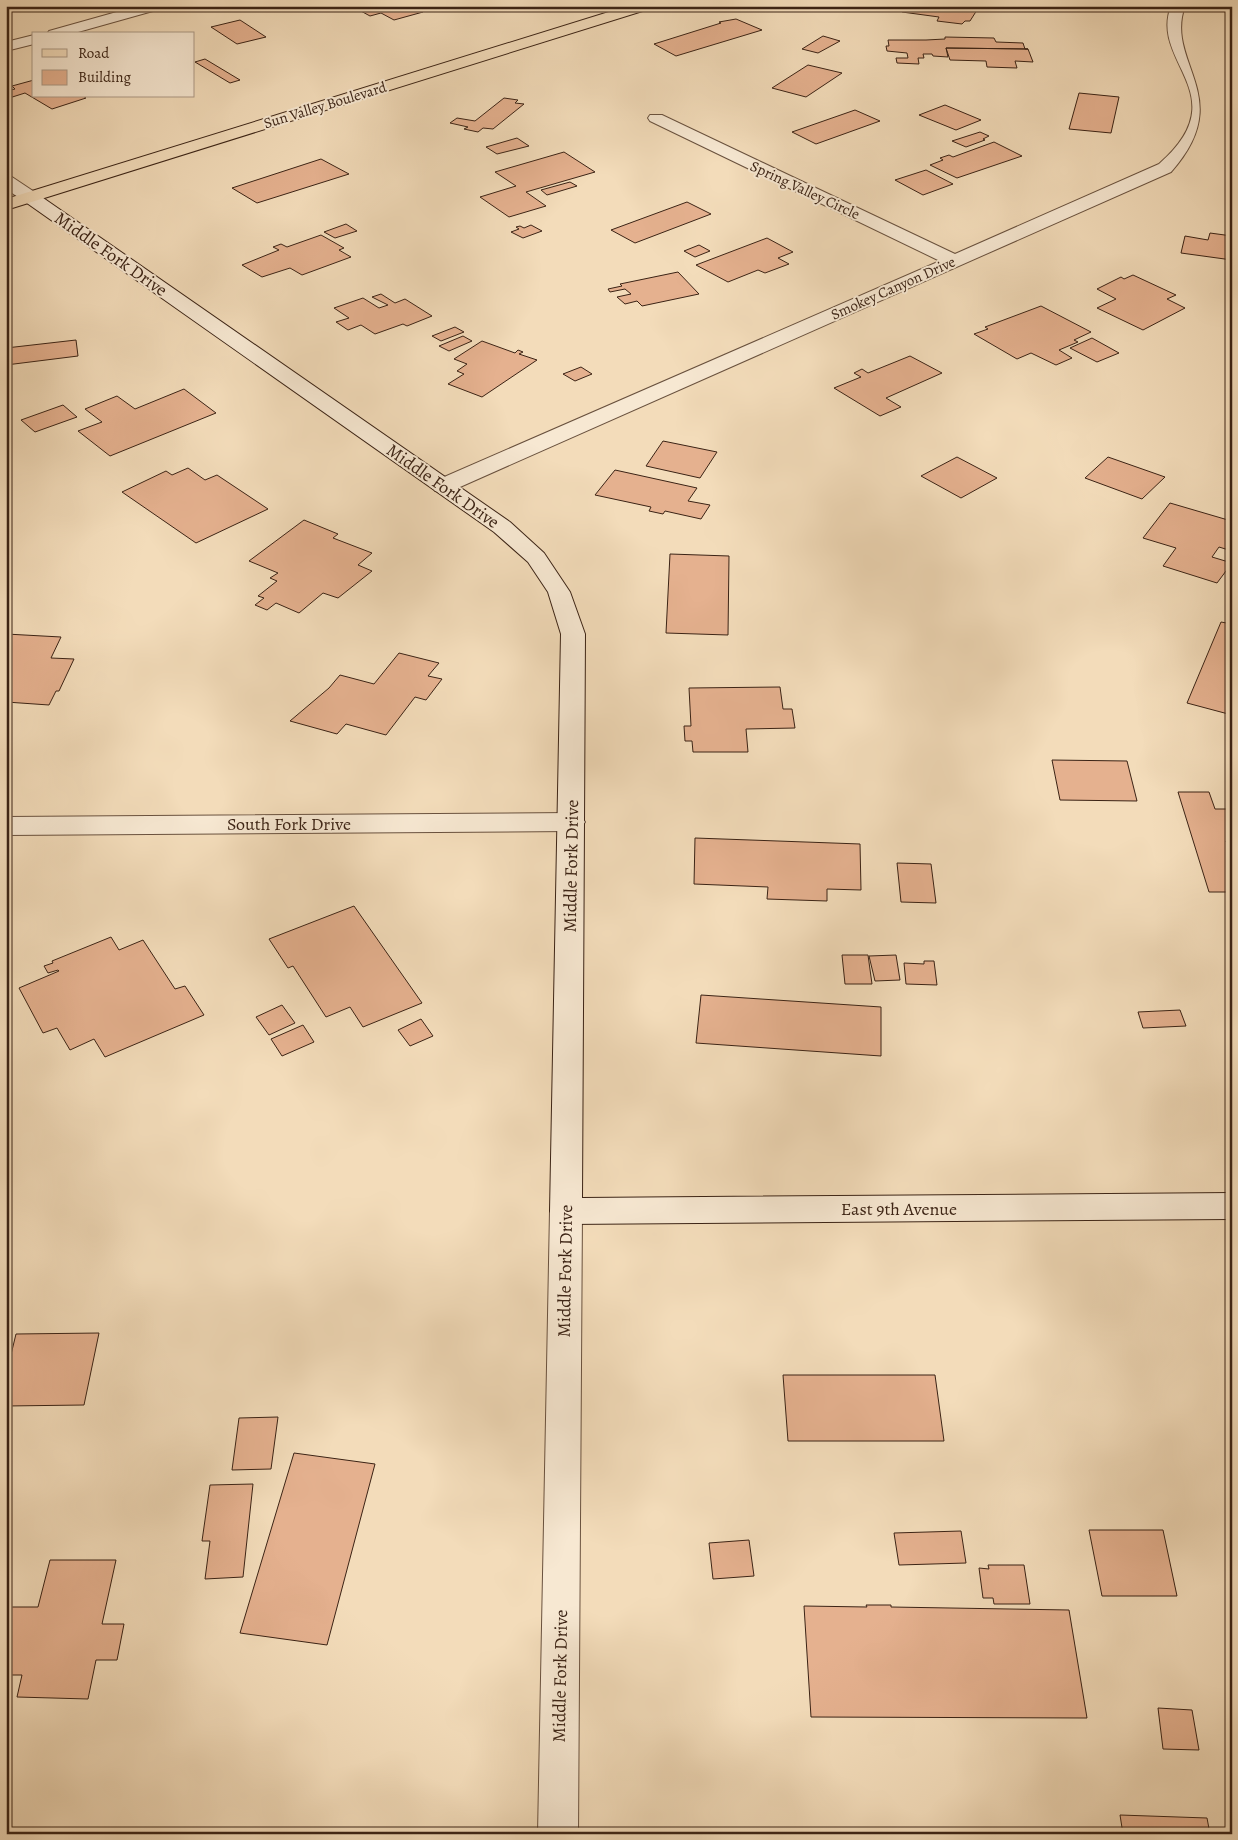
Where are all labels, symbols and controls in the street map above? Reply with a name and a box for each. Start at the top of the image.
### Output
legend [32,32,195,98]
text: Road [78,43,110,63]
text: Building [78,67,131,87]
street label: Sun Valley Boulevard [261,76,390,133]
street label: Spring Valley Circle [747,156,863,224]
street label: Middle Fork Drive [50,206,172,302]
street label: Smokey Canyon Drive [828,251,959,324]
street label: Middle Fork Drive [382,438,504,534]
street label: Middle Fork Drive [558,799,584,933]
street label: South Fork Drive [227,812,351,836]
street label: East 9th Avenue [841,1197,957,1221]
street label: Middle Fork Drive [552,1204,578,1338]
street label: Middle Fork Drive [547,1609,573,1743]

